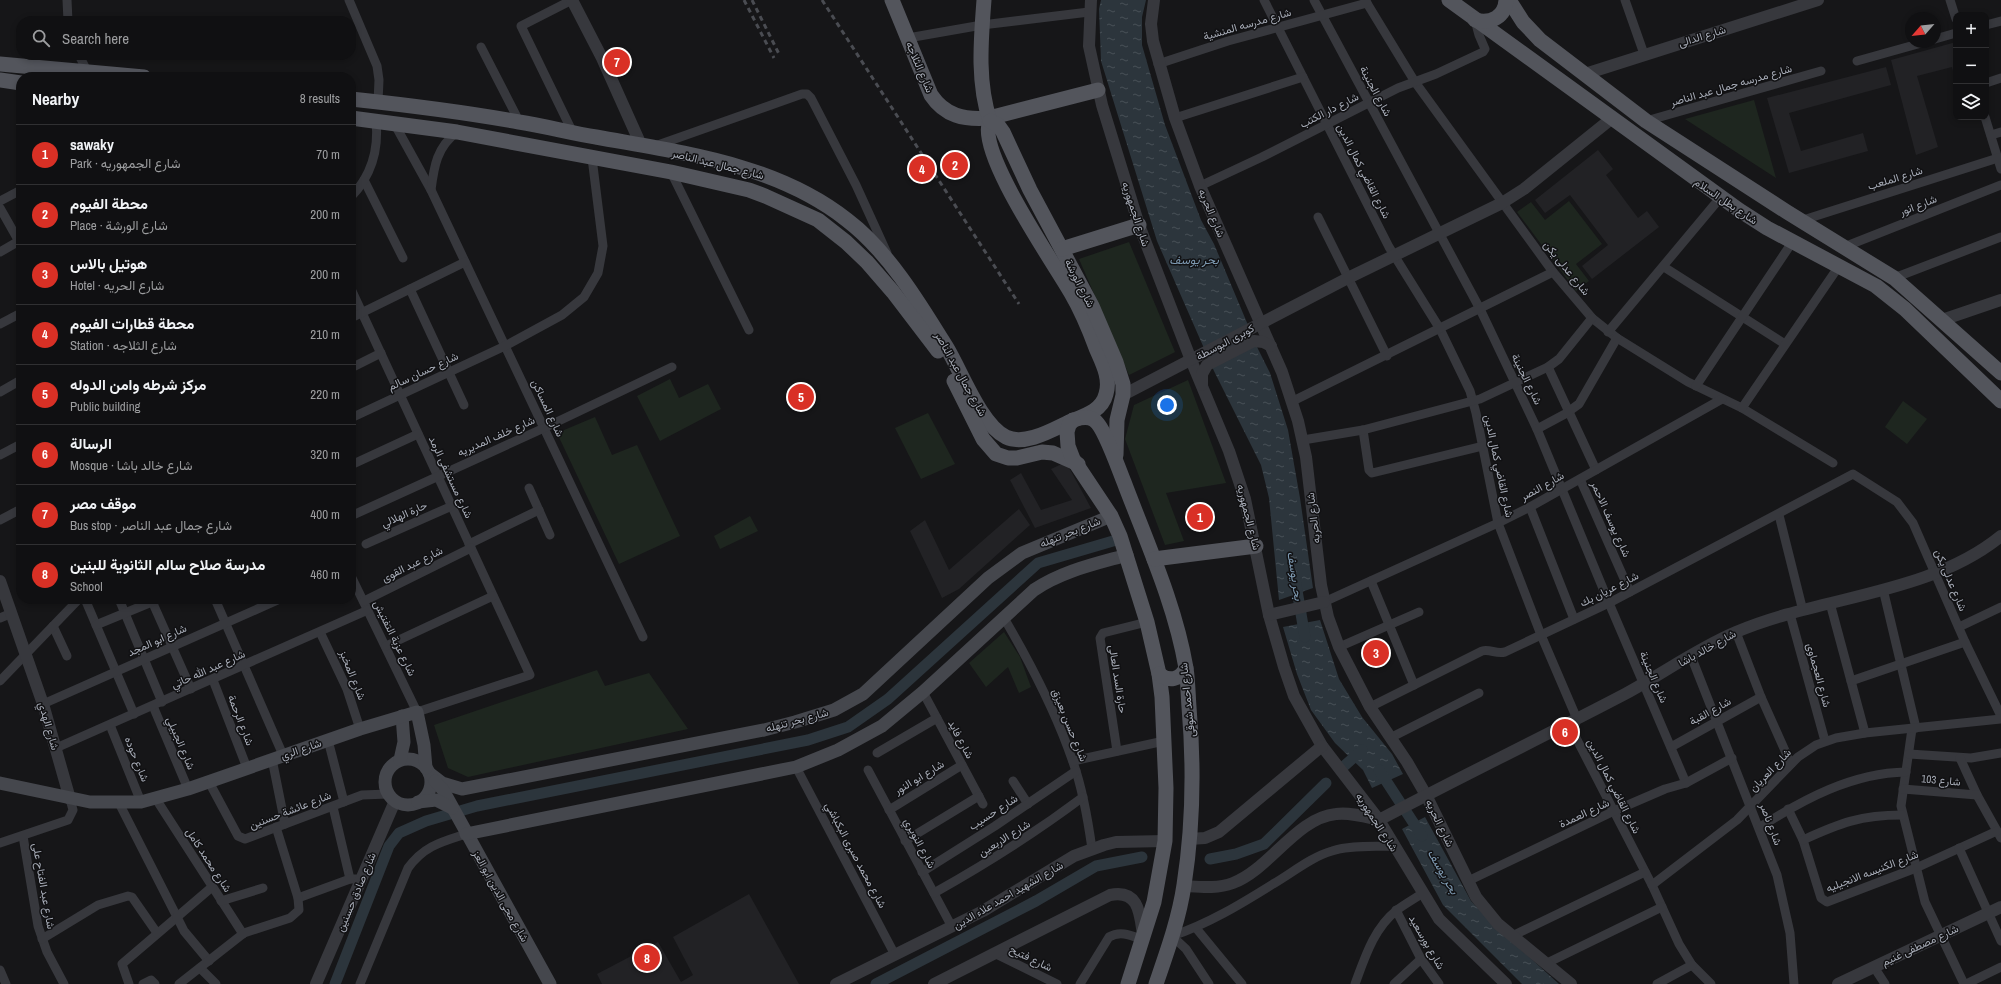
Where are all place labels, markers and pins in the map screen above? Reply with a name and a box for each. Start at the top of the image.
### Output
pin: 7 [604,47,630,77]
pin: 2 [942,150,968,180]
pin: 4 [909,154,935,184]
pin: 5 [788,382,814,412]
pin: 1 [1187,502,1213,532]
pin: 3 [1363,638,1389,668]
pin: 6 [1552,717,1578,747]
pin: 8 [634,943,660,973]

